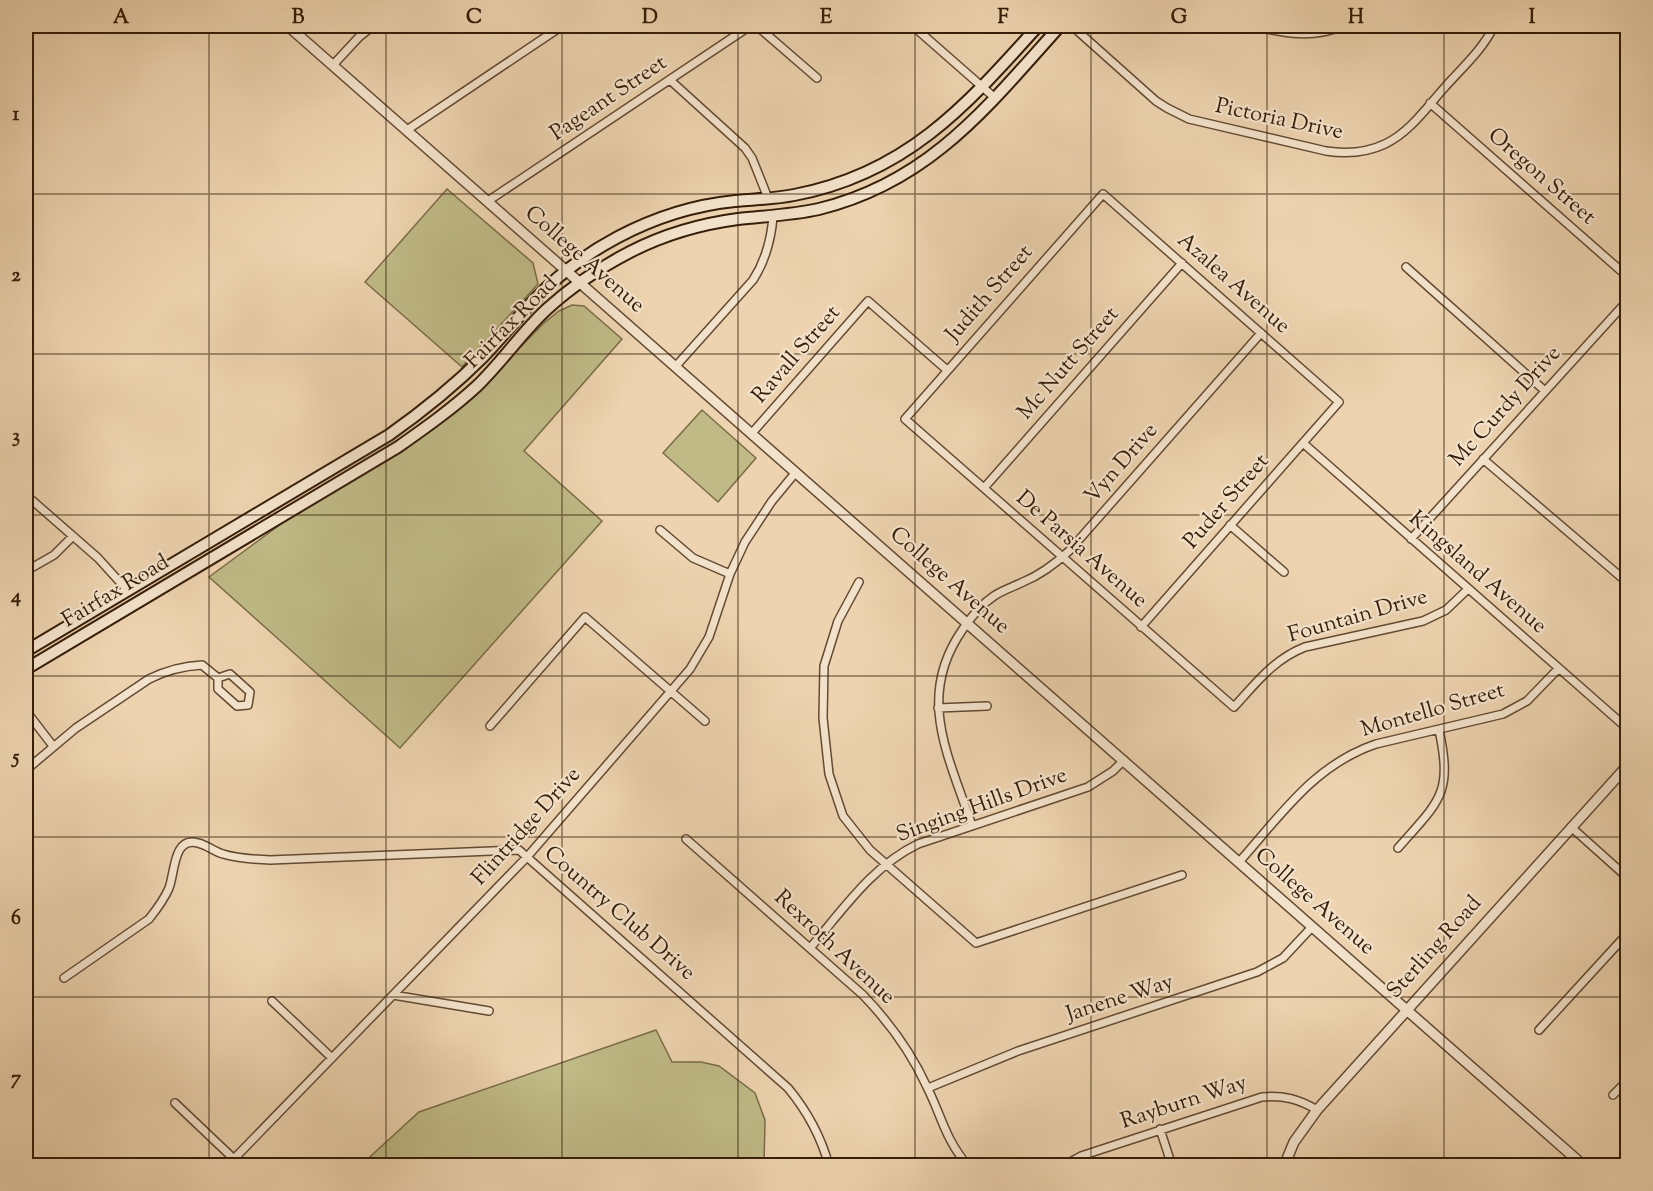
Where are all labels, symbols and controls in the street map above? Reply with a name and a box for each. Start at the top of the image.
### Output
text: A [113,4,130,33]
text: B [292,4,305,33]
text: C [466,4,482,33]
text: D [642,4,658,33]
text: E [820,4,833,33]
text: F [997,4,1009,33]
text: G [1171,4,1188,33]
text: H [1348,4,1364,33]
text: I [1529,4,1536,33]
street label: Pageant Street [544,48,674,150]
street label: Pictoria Drive [1212,91,1346,149]
text: 1 [13,101,20,130]
street label: Oregon Street [1480,121,1603,233]
street label: College Avenue [517,199,651,321]
street label: Azalea Avenue [1169,226,1297,342]
street label: Judith Street [938,238,1042,350]
text: 2 [11,262,21,291]
street label: Fairfax Road [458,269,566,377]
street label: Ravall Street [745,298,849,411]
street label: Mc Nutt Street [1011,300,1128,428]
street label: Mc Curdy Drive [1443,339,1569,475]
street label: Vyn Drive [1078,417,1166,511]
text: 3 [12,423,20,452]
street label: Puder Street [1177,447,1278,557]
street label: De Parsia Avenue [1008,484,1154,616]
street label: Kingsland Avenue [1401,504,1553,642]
street label: College Avenue [882,520,1016,642]
street label: Fairfax Road [56,547,176,637]
street label: Fountain Drive [1284,582,1432,652]
text: 4 [10,583,21,612]
street label: Montello Street [1357,675,1509,747]
text: 5 [11,744,20,773]
street label: Singing Hills Drive [892,760,1072,852]
street label: Flintridge Drive [465,761,589,893]
street label: Country Club Drive [536,839,702,989]
street label: College Avenue [1247,841,1381,963]
street label: Rexroth Avenue [766,883,902,1013]
street label: Sterling Road [1380,889,1490,1007]
text: 6 [11,905,21,934]
street label: Janene Way [1061,967,1178,1032]
text: 7 [11,1065,22,1094]
street label: Rayburn Way [1117,1068,1251,1138]

